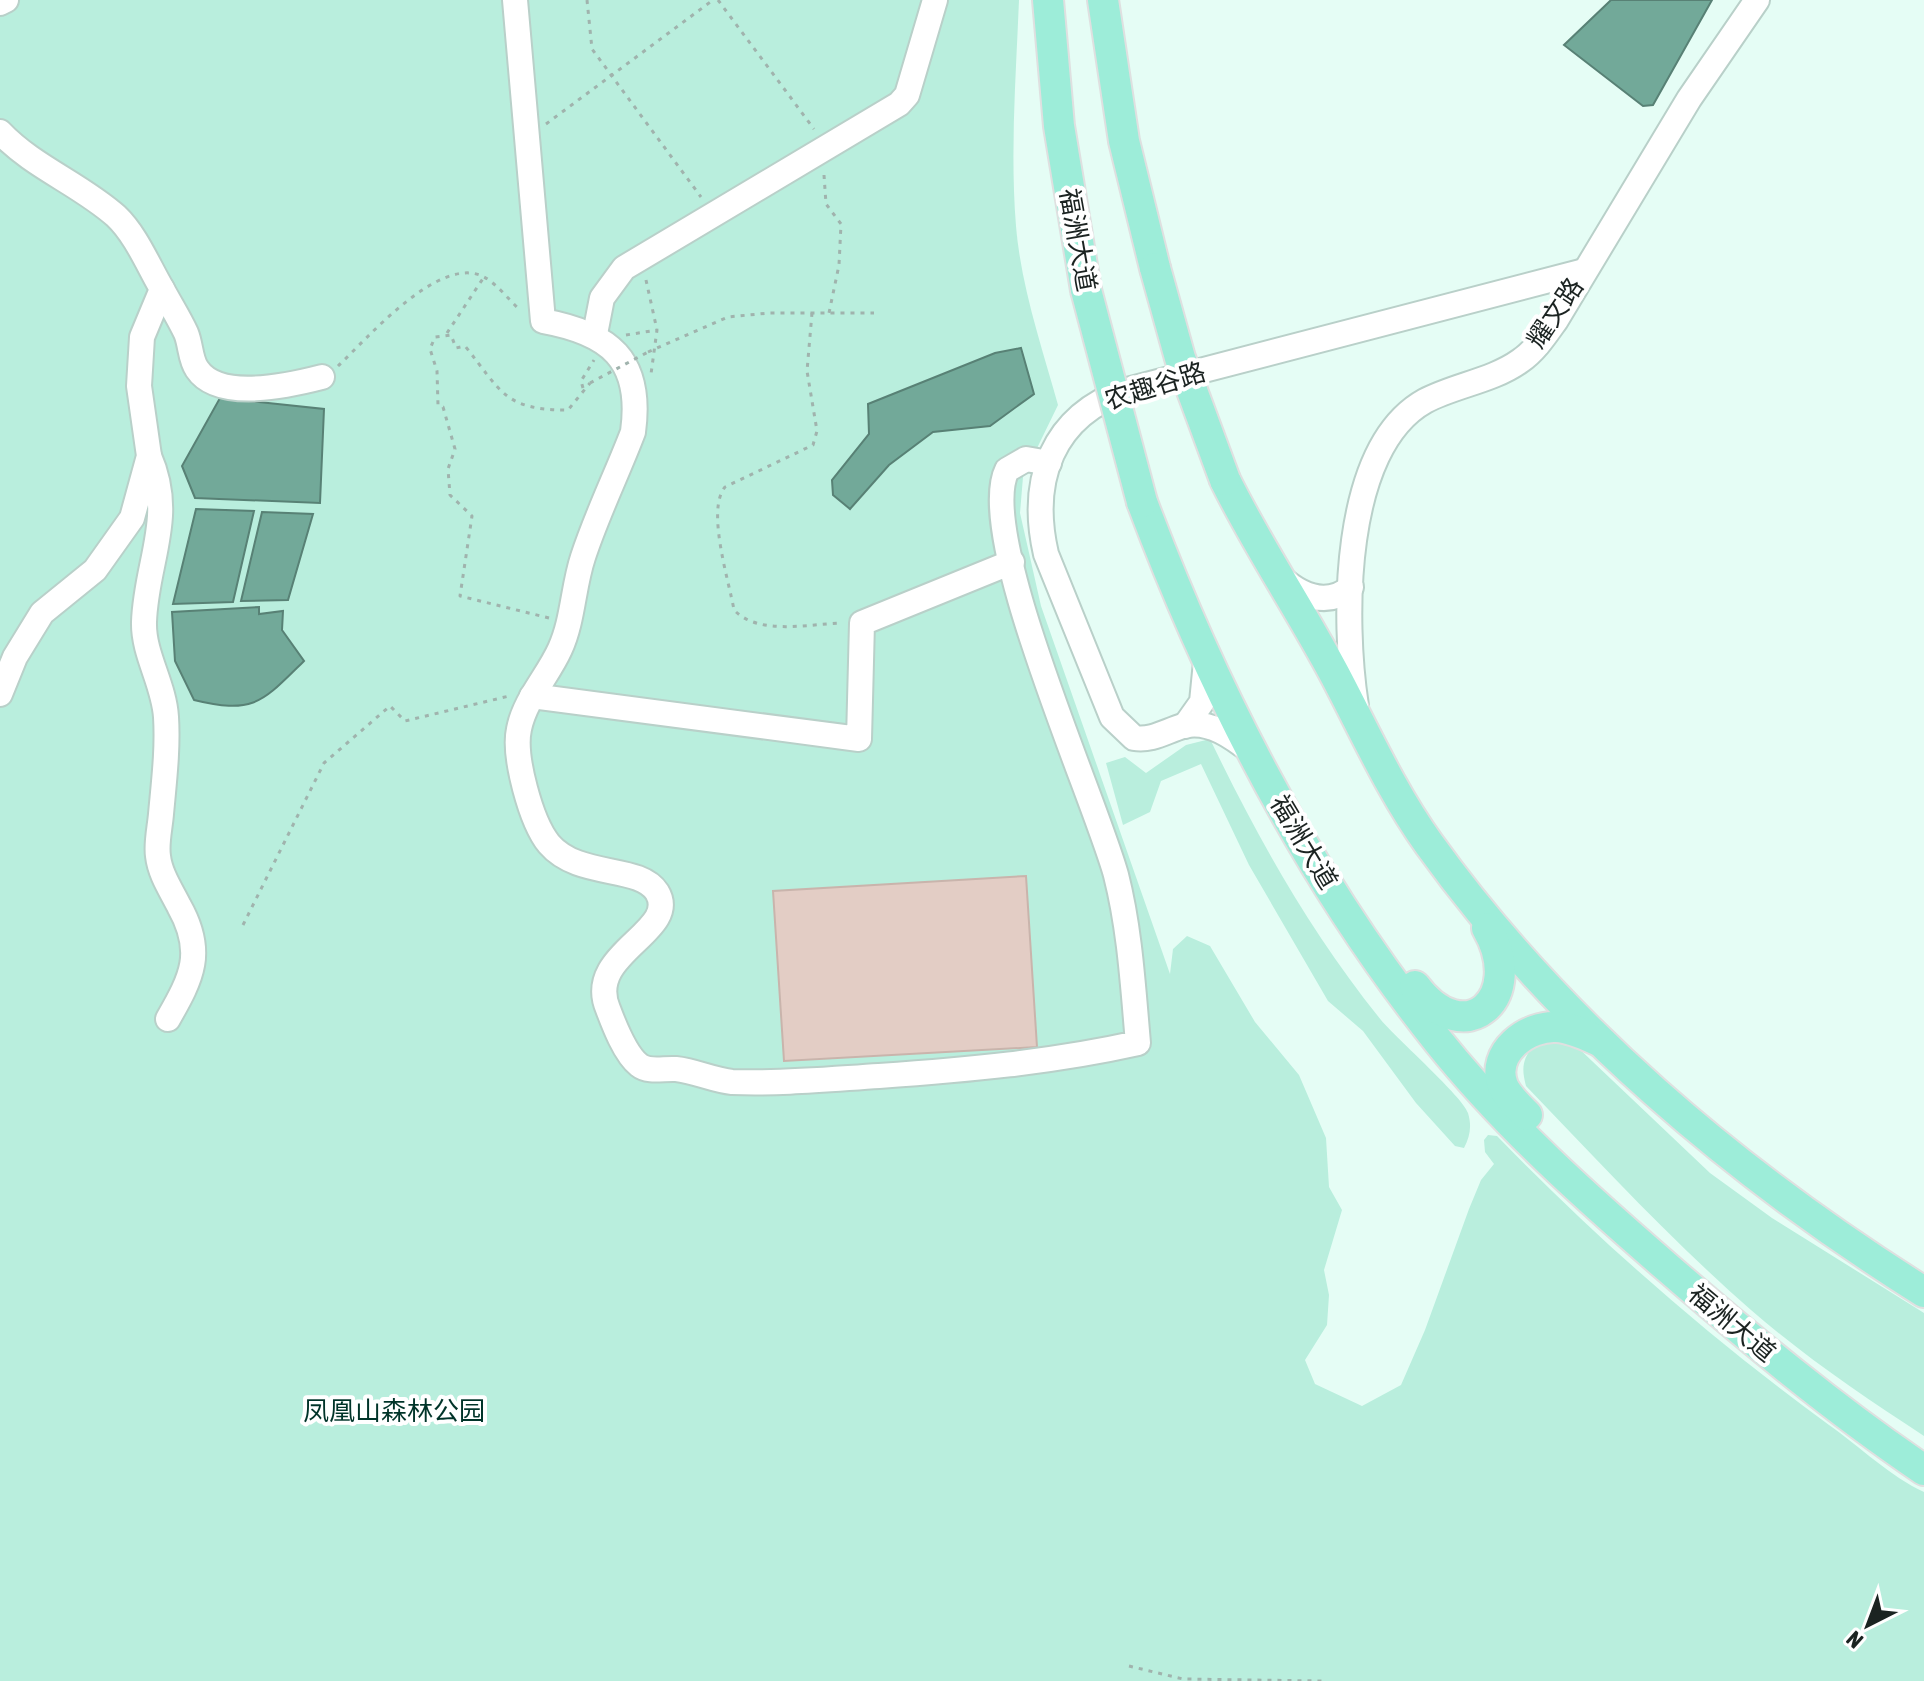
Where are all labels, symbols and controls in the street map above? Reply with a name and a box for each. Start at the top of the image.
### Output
street label: 福洲大道 [1054,186,1102,294]
street label: 耀文路 [1521,272,1589,354]
street label: 农趣谷路 [1101,356,1209,416]
street label: 福洲大道 [1264,790,1344,894]
street label: 福洲大道 [1683,1278,1781,1368]
park label: 凤凰山森林公园 [303,1396,485,1426]
north arrow [1828,1585,1908,1665]
text: N [1841,1626,1868,1654]

